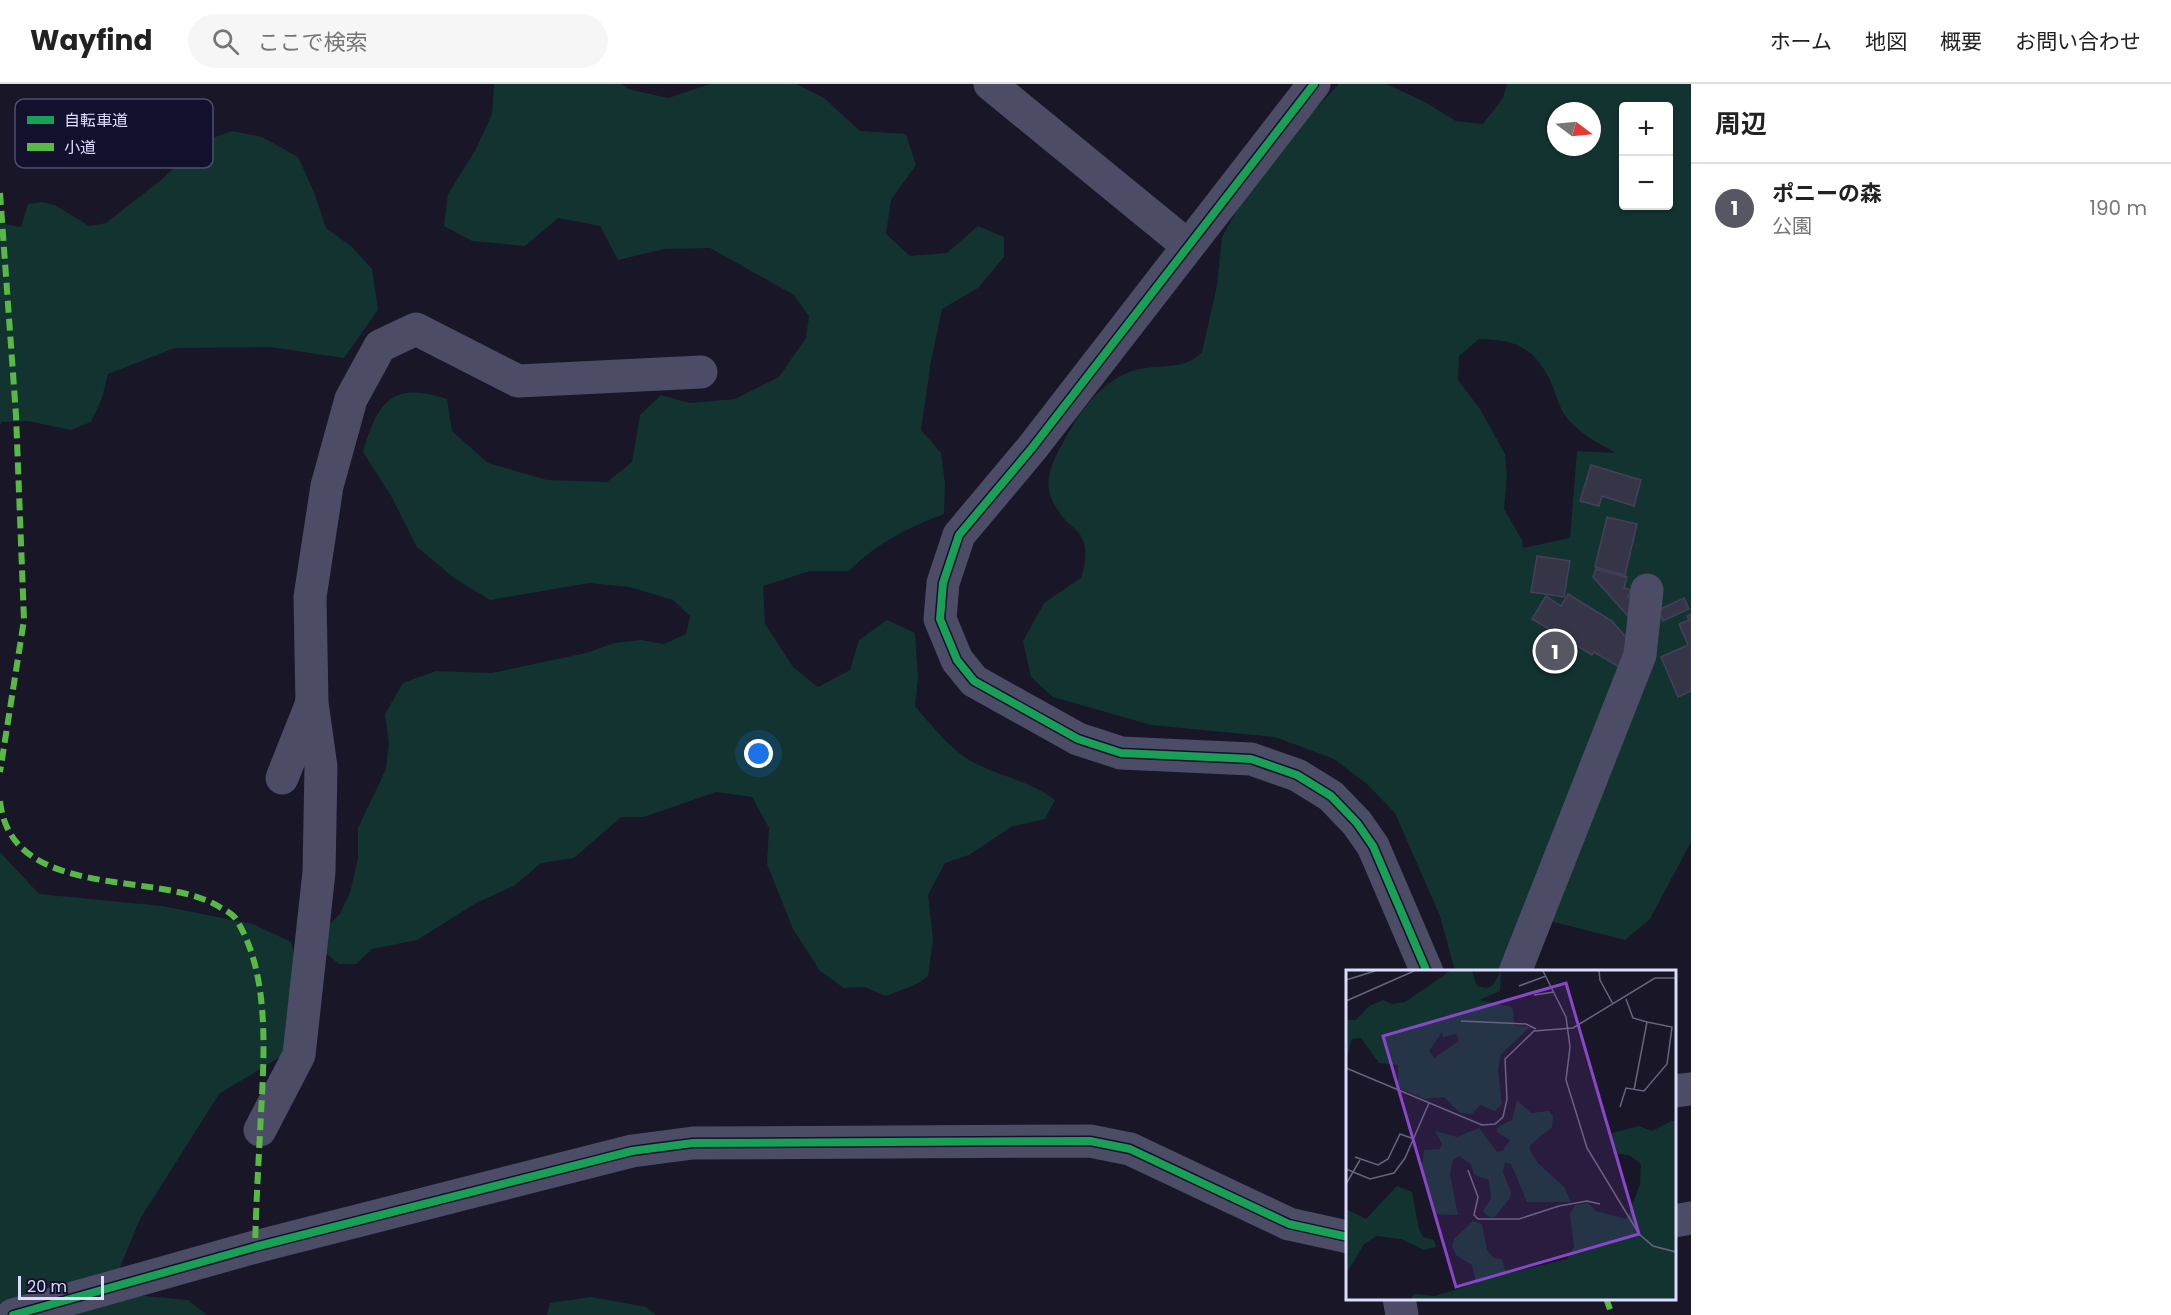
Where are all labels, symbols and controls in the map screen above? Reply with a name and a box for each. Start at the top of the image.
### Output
search box [188,14,608,68]
text: Wayfind [30,21,152,60]
icon: search [209,25,242,58]
text: ここで検索 [257,27,367,58]
text: ホーム [1770,27,1832,56]
text: 地図 [1865,27,1907,56]
text: 概要 [1940,27,1982,56]
text: お問い合わせ [2015,27,2141,56]
legend [15,99,213,168]
north arrow [1547,102,1601,156]
map controls [1619,102,1673,210]
button: + [1619,102,1673,156]
text: 周辺 [1715,106,1767,142]
text: 自転車道 [64,109,128,132]
text: 小道 [64,136,96,159]
button: − [1619,156,1673,210]
text: ポニーの森 [1772,178,1882,209]
text: 1 [1731,194,1738,222]
text: 190 m [2090,194,2147,222]
text: 公園 [1772,212,1812,240]
pin: 1 [1536,628,1574,674]
your location [744,739,773,768]
inset map [1346,970,1676,1300]
scale bar [18,1273,104,1300]
text: 20 m [27,1275,67,1298]

